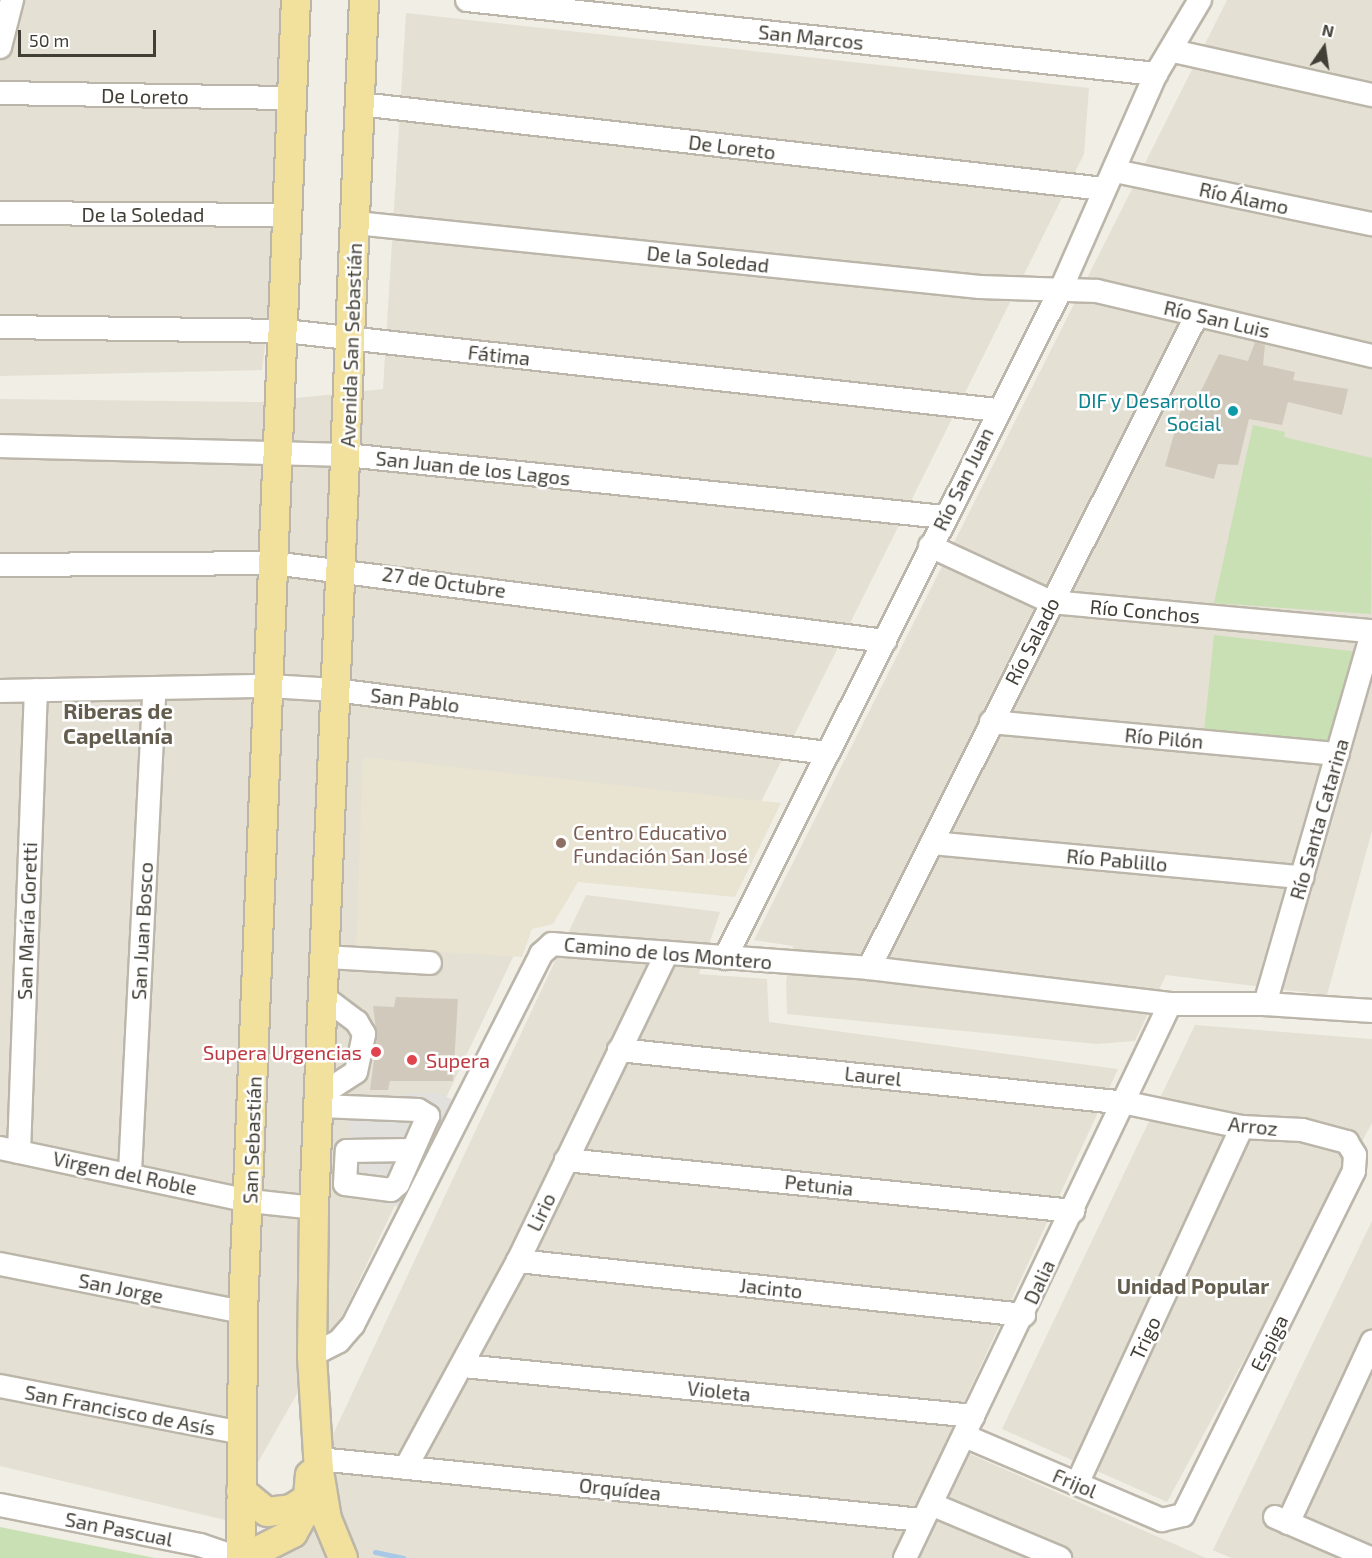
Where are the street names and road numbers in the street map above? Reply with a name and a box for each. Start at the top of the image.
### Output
street label: San Marcos [757,20,865,54]
street label: De Loreto [101,83,189,109]
street label: De Loreto [687,130,777,164]
street label: Río Álamo [1197,177,1291,219]
street label: De la Soledad [81,202,205,226]
street label: De la Soledad [646,241,770,277]
street label: Avenida San Sebastián [335,242,367,448]
street label: Río San Luis [1162,295,1272,343]
street label: Fátima [467,340,531,370]
street label: Río San Juan [928,423,998,535]
street label: San Juan de los Lagos [374,446,572,490]
street label: 27 de Octubre [381,561,507,603]
street label: Río Salado [1000,593,1064,689]
street label: Río Conchos [1089,594,1201,628]
street label: San Pablo [369,683,461,717]
street label: Río Pilón [1124,723,1204,753]
street label: Río Santa Catarina [1285,736,1353,902]
street label: San María Goretti [12,842,42,1000]
street label: Río Pablillo [1065,844,1169,876]
street label: San Juan Bosco [126,861,158,1001]
street label: Camino de los Montero [563,932,773,974]
street label: Laurel [843,1061,903,1091]
street label: San Sebastián [238,1076,266,1204]
street label: Arroz [1227,1111,1279,1141]
street label: Virgen del Roble [50,1146,200,1200]
street label: Petunia [783,1169,855,1201]
street label: Lirio [522,1189,560,1235]
street label: Dalia [1018,1256,1060,1308]
street label: San Jorge [76,1268,166,1308]
street label: Jacinto [738,1273,804,1303]
street label: Espiga [1245,1311,1293,1375]
street label: Trigo [1125,1312,1165,1364]
street label: Violeta [686,1376,752,1406]
street label: San Francisco de Asís [22,1380,218,1440]
street label: Frijol [1049,1463,1101,1503]
street label: Orquídea [578,1473,662,1505]
street label: San Pascual [63,1507,175,1551]

